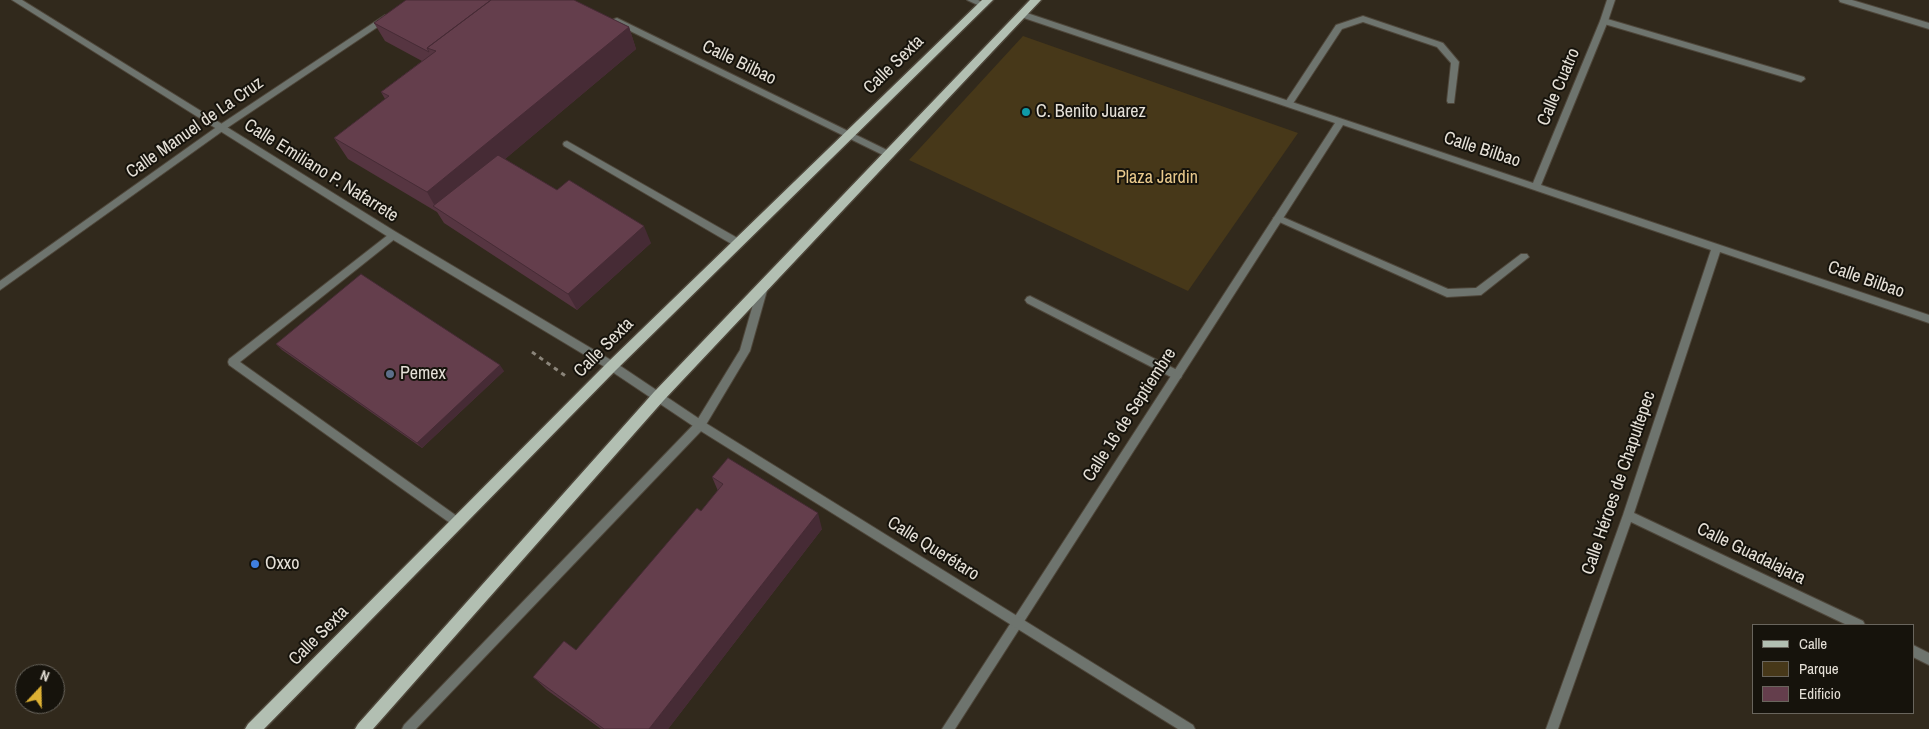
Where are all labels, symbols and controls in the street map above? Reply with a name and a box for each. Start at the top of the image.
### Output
street label: Calle Sexta [859,31,929,99]
street label: Calle Bilbao [699,36,779,90]
street label: Calle Cuatro [1533,45,1585,129]
street label: Calle Manuel de La Cruz [122,73,268,183]
place label: C. Benito Juarez [1036,101,1146,123]
marker: C. Benito Juarez [1020,106,1032,118]
street label: Calle Emiliano P. Nafarrete [240,115,402,227]
street label: Calle Bilbao [1441,127,1523,173]
park label: Plaza Jardin [1116,167,1198,189]
street label: Calle Bilbao [1825,257,1907,303]
street label: Calle Sexta [570,314,638,382]
street label: Calle 16 de Septiembre [1079,344,1181,486]
place label: Pemex [400,363,446,385]
marker: Pemex [384,368,396,380]
street label: Calle Héroes de Chapultepec [1577,388,1661,578]
street label: Calle Querétaro [883,512,983,586]
street label: Calle Guadalajara [1693,518,1809,590]
place label: Oxxo [265,553,299,575]
marker: Oxxo [249,558,261,570]
street label: Calle Sexta [285,602,353,670]
legend [1752,624,1914,714]
text: Calle [1799,633,1827,654]
text: Parque [1799,658,1839,679]
north arrow [15,664,65,714]
text: N [38,666,52,686]
text: Edificio [1799,683,1841,704]

